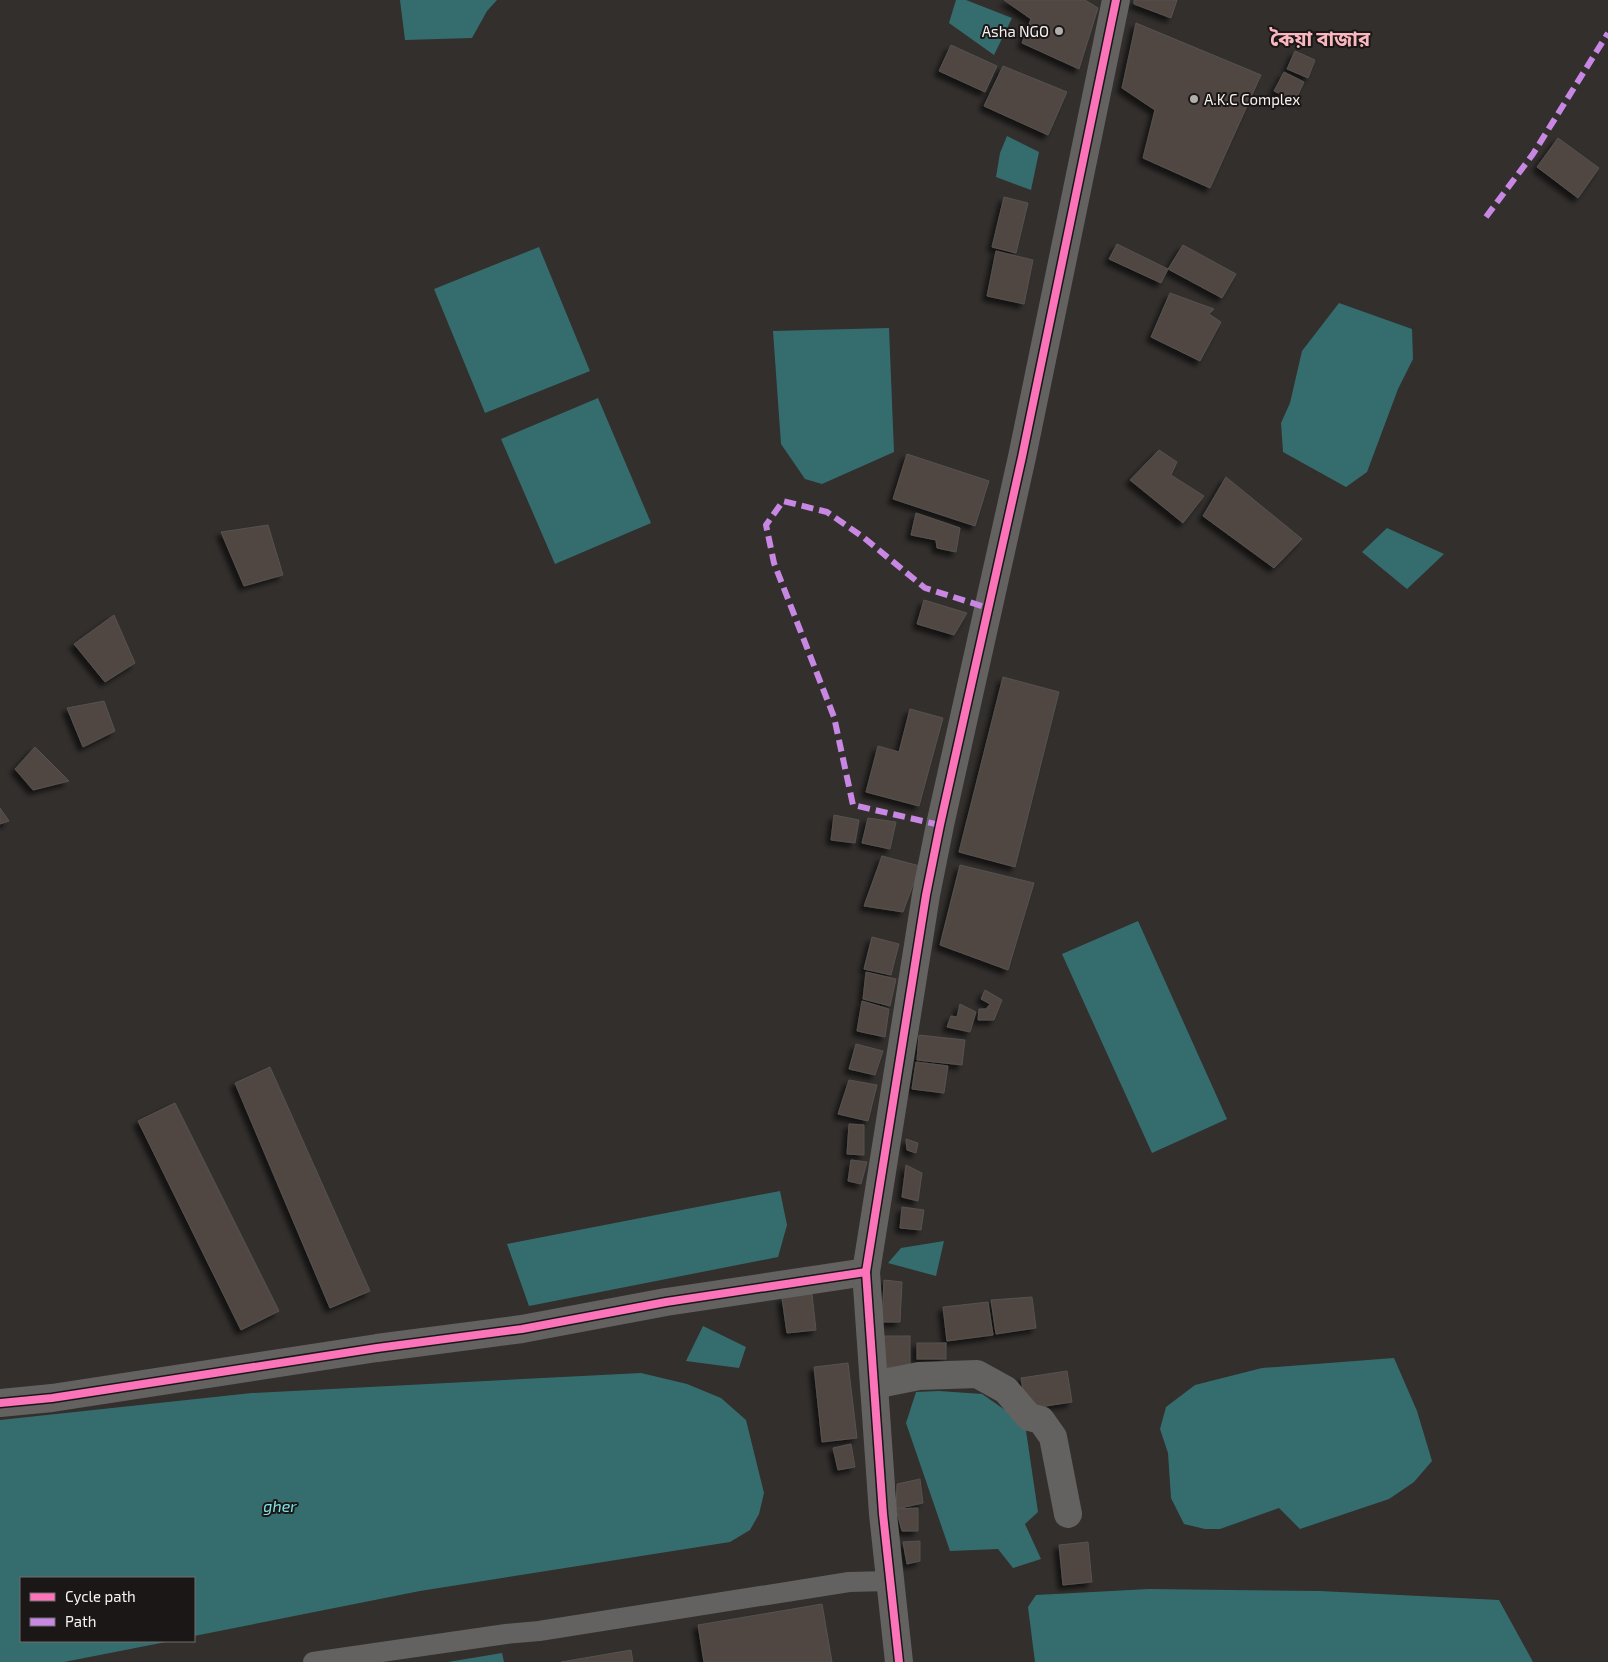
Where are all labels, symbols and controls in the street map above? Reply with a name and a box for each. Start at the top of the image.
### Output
place label: Asha NGO [982,22,1049,40]
marker: Asha NGO [1053,25,1065,37]
district label: কৈয়া বাজার [1269,26,1371,50]
place label: A.K.C Complex [1204,90,1300,108]
marker: A.K.C Complex [1188,93,1200,105]
water label: gher [263,1496,297,1515]
legend [20,1577,195,1642]
text: Cycle path [65,1587,136,1605]
text: Path [65,1612,96,1630]

